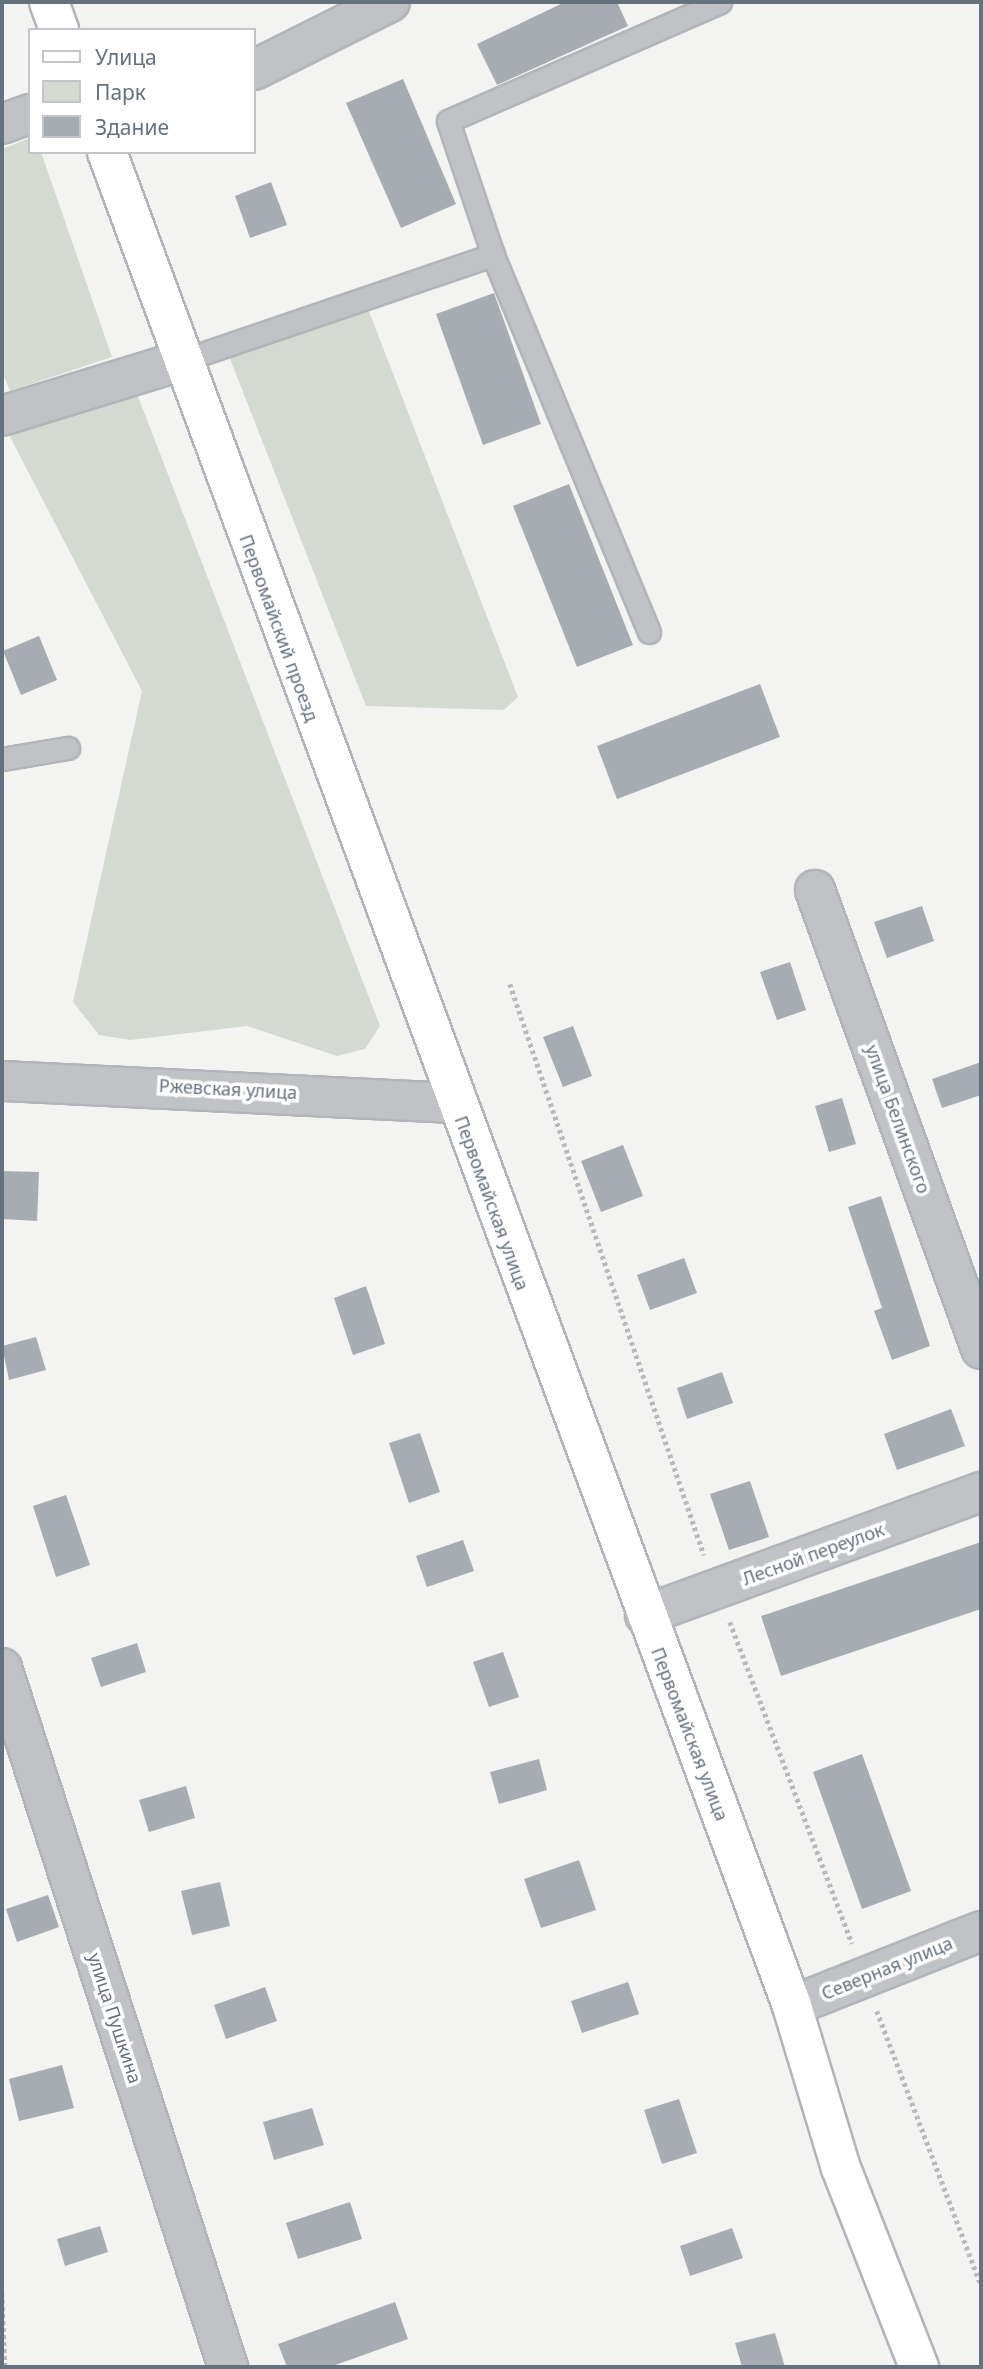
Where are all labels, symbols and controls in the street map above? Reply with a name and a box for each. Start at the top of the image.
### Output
legend [28,28,256,154]
text: Улица [95,43,157,71]
text: Парк [95,78,146,106]
text: Здание [95,113,169,141]
street label: Первомайский проезд [235,531,323,725]
street label: улица Белинского [861,1042,935,1196]
street label: Ржевская улица [158,1075,298,1103]
street label: Первомайская улица [450,1113,534,1293]
street label: Лесной переулок [739,1518,887,1590]
street label: Первомайская улица [647,1644,733,1824]
street label: Северная улица [818,1932,956,2004]
street label: улица Пушкина [84,1950,146,2086]

